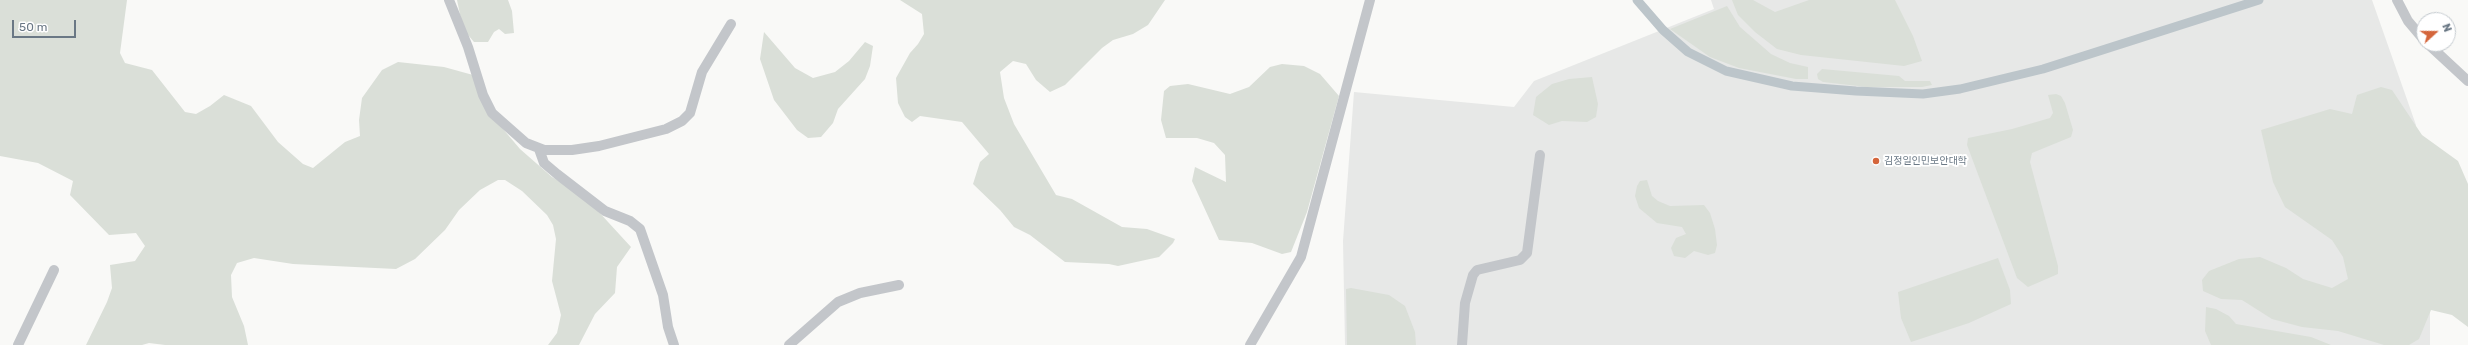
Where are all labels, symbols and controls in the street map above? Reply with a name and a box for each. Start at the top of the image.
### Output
scale bar [14,12,78,38]
north arrow [2416,12,2456,52]
text: 50 m [19,20,47,34]
text: N [2439,22,2454,34]
place label: 김정일인민보안대학 [1884,155,1967,167]
marker: 김정일인민보안대학 [1871,156,1881,166]

